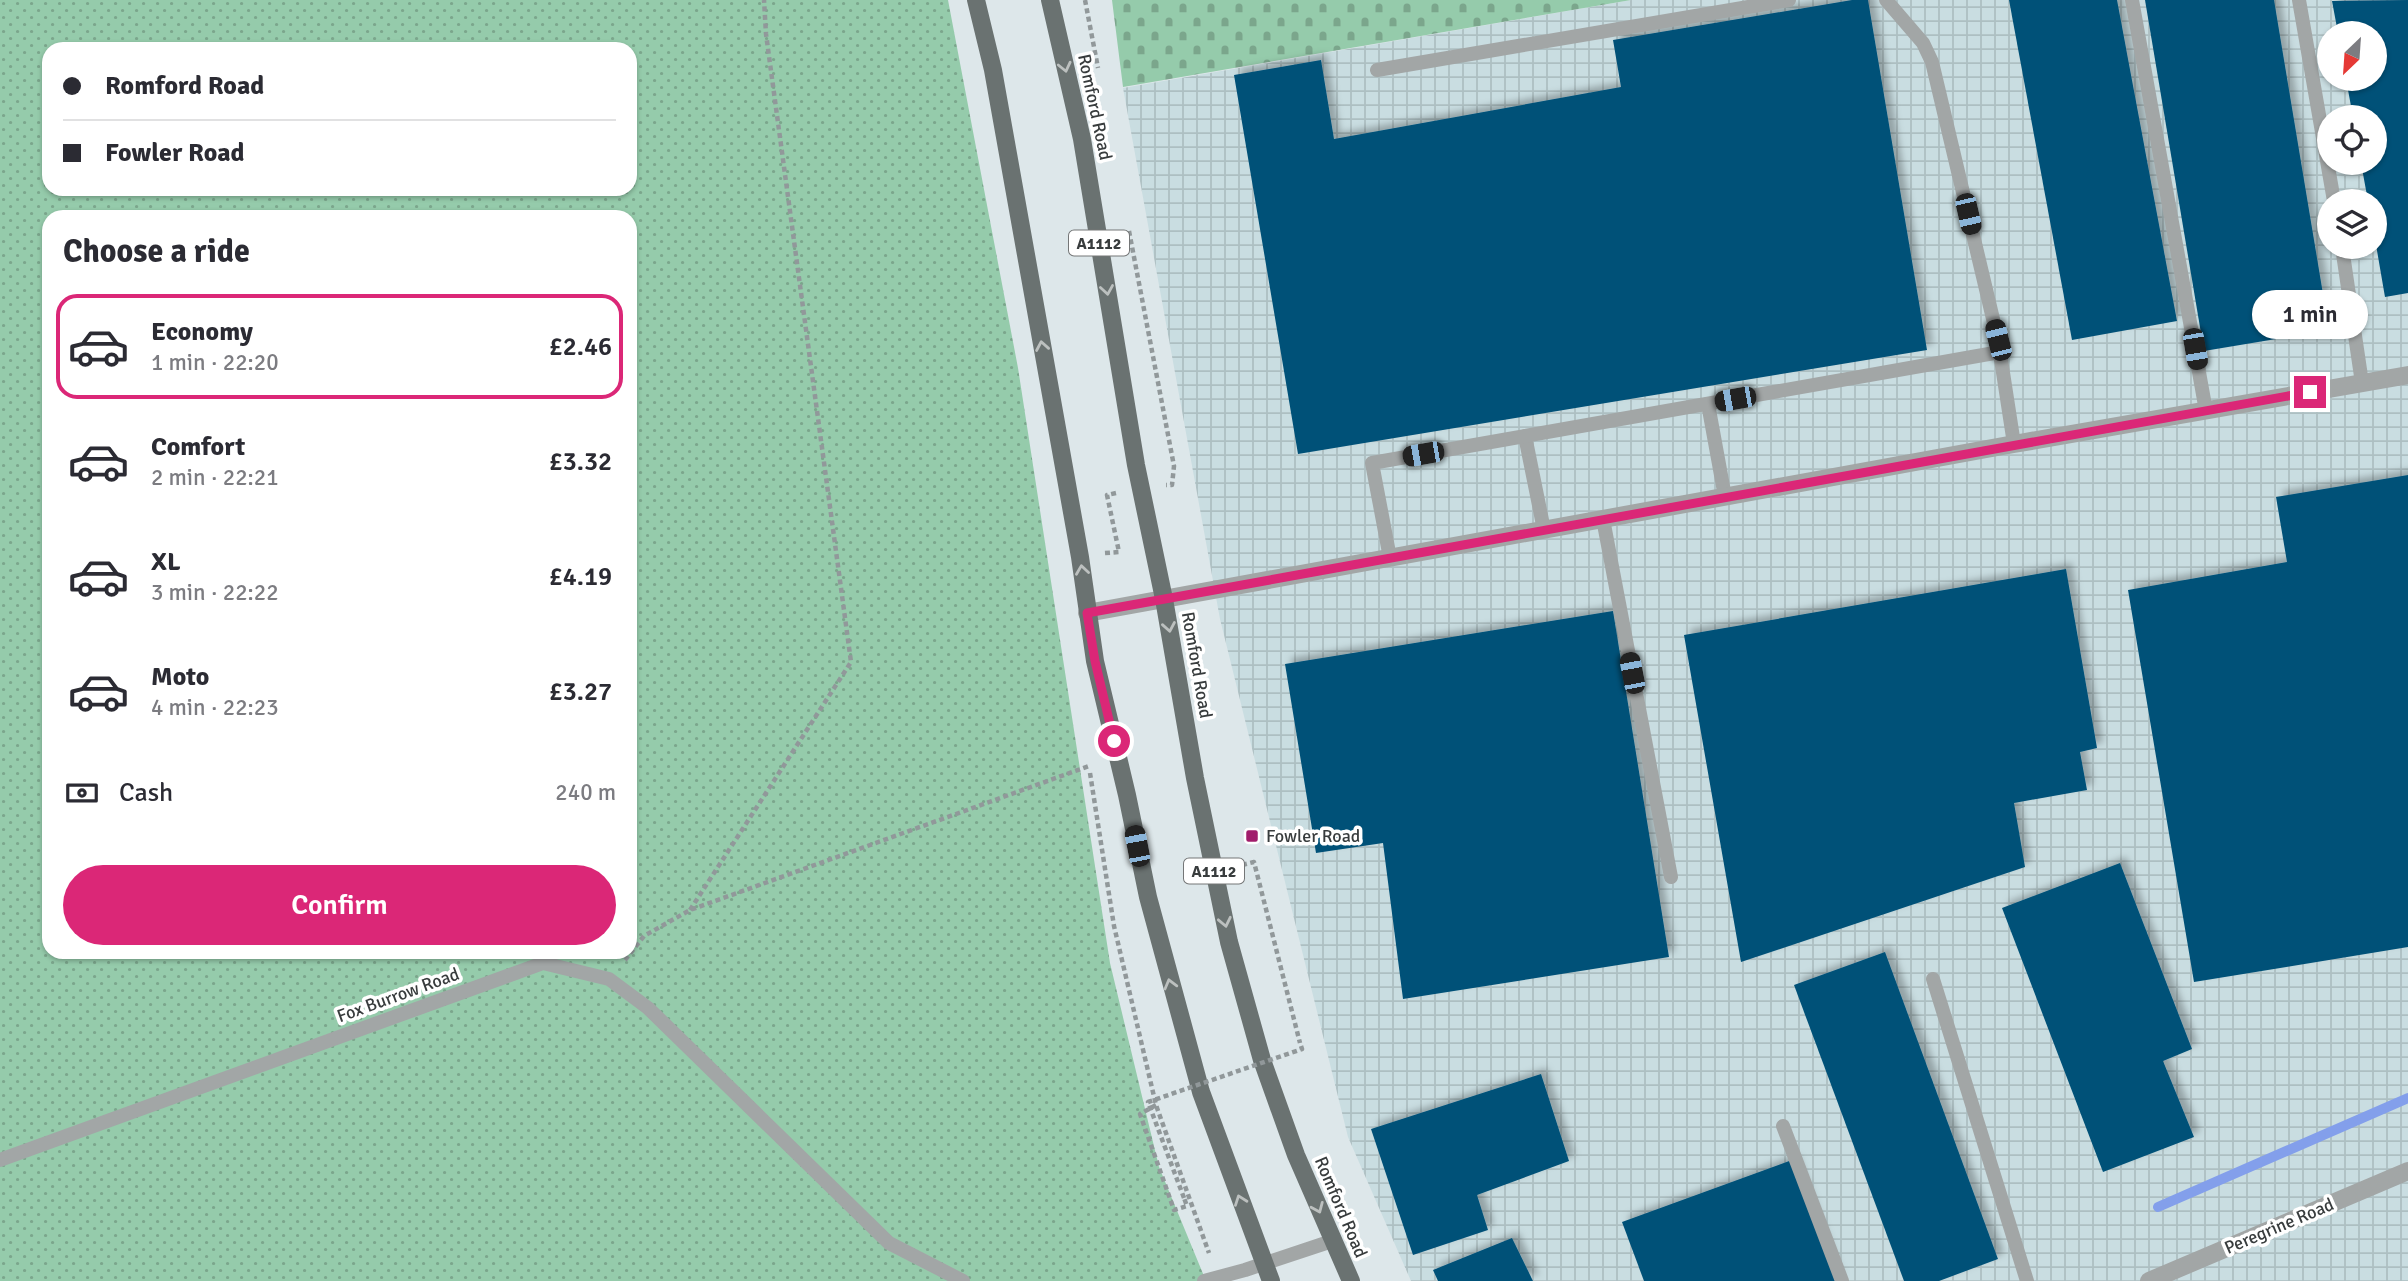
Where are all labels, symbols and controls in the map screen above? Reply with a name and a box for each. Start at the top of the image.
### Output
north arrow [2317,21,2387,91]
map controls [2317,21,2387,259]
street label: Romford Road [1073,52,1117,162]
one-way arrow [1057,61,1071,73]
text: Romford Road [105,70,264,102]
button: locate [2317,105,2387,175]
text: Fowler Road [105,137,244,169]
button: layers [2317,189,2387,259]
car [1954,191,1983,237]
road number: A1112 [1069,230,1129,256]
text: Choose a ride [63,232,250,271]
one-way arrow [1099,284,1114,296]
callout: 1 min [2252,290,2368,340]
text: 1 min [2282,300,2338,329]
icon: car [67,315,130,378]
text: Economy [151,316,253,348]
car [1983,317,2014,363]
car [2182,326,2209,372]
text: £2.46 [549,331,612,363]
one-way arrow [1036,340,1051,352]
text: 1 min · 22:20 [151,348,279,377]
route end [2294,376,2326,408]
car [1713,385,1758,413]
icon: car [67,430,130,493]
text: Comfort [151,431,245,463]
car [1401,440,1446,468]
text: £3.32 [549,446,612,478]
text: 2 min · 22:21 [151,463,279,492]
icon: car [67,545,130,608]
text: XL [151,546,181,578]
text: £4.19 [549,561,612,593]
one-way arrow [1074,564,1089,576]
text: 3 min · 22:22 [151,578,279,607]
street label: Romford Road [1177,610,1217,720]
one-way arrow [1161,621,1176,633]
car [1618,650,1647,696]
icon: car [67,660,130,723]
text: Moto [151,661,209,693]
text: £3.27 [549,676,612,708]
text: 4 min · 22:23 [151,693,279,722]
route start [1098,725,1130,757]
icon: cash [63,774,101,812]
text: Cash [119,777,173,809]
text: 240 m [555,778,616,807]
car [1123,823,1152,869]
place label: Fowler Road [1266,825,1360,847]
marker: Fowler Road [1244,828,1260,844]
road number: A1112 [1184,858,1244,884]
button: Confirm [63,865,616,945]
one-way arrow [1216,916,1231,928]
street label: Fox Burrow Road [334,963,462,1027]
one-way arrow [1164,978,1178,990]
street label: Romford Road [1310,1153,1372,1261]
street label: Peregrine Road [2221,1193,2337,1259]
one-way arrow [1234,1195,1248,1207]
one-way arrow [1310,1201,1324,1213]

